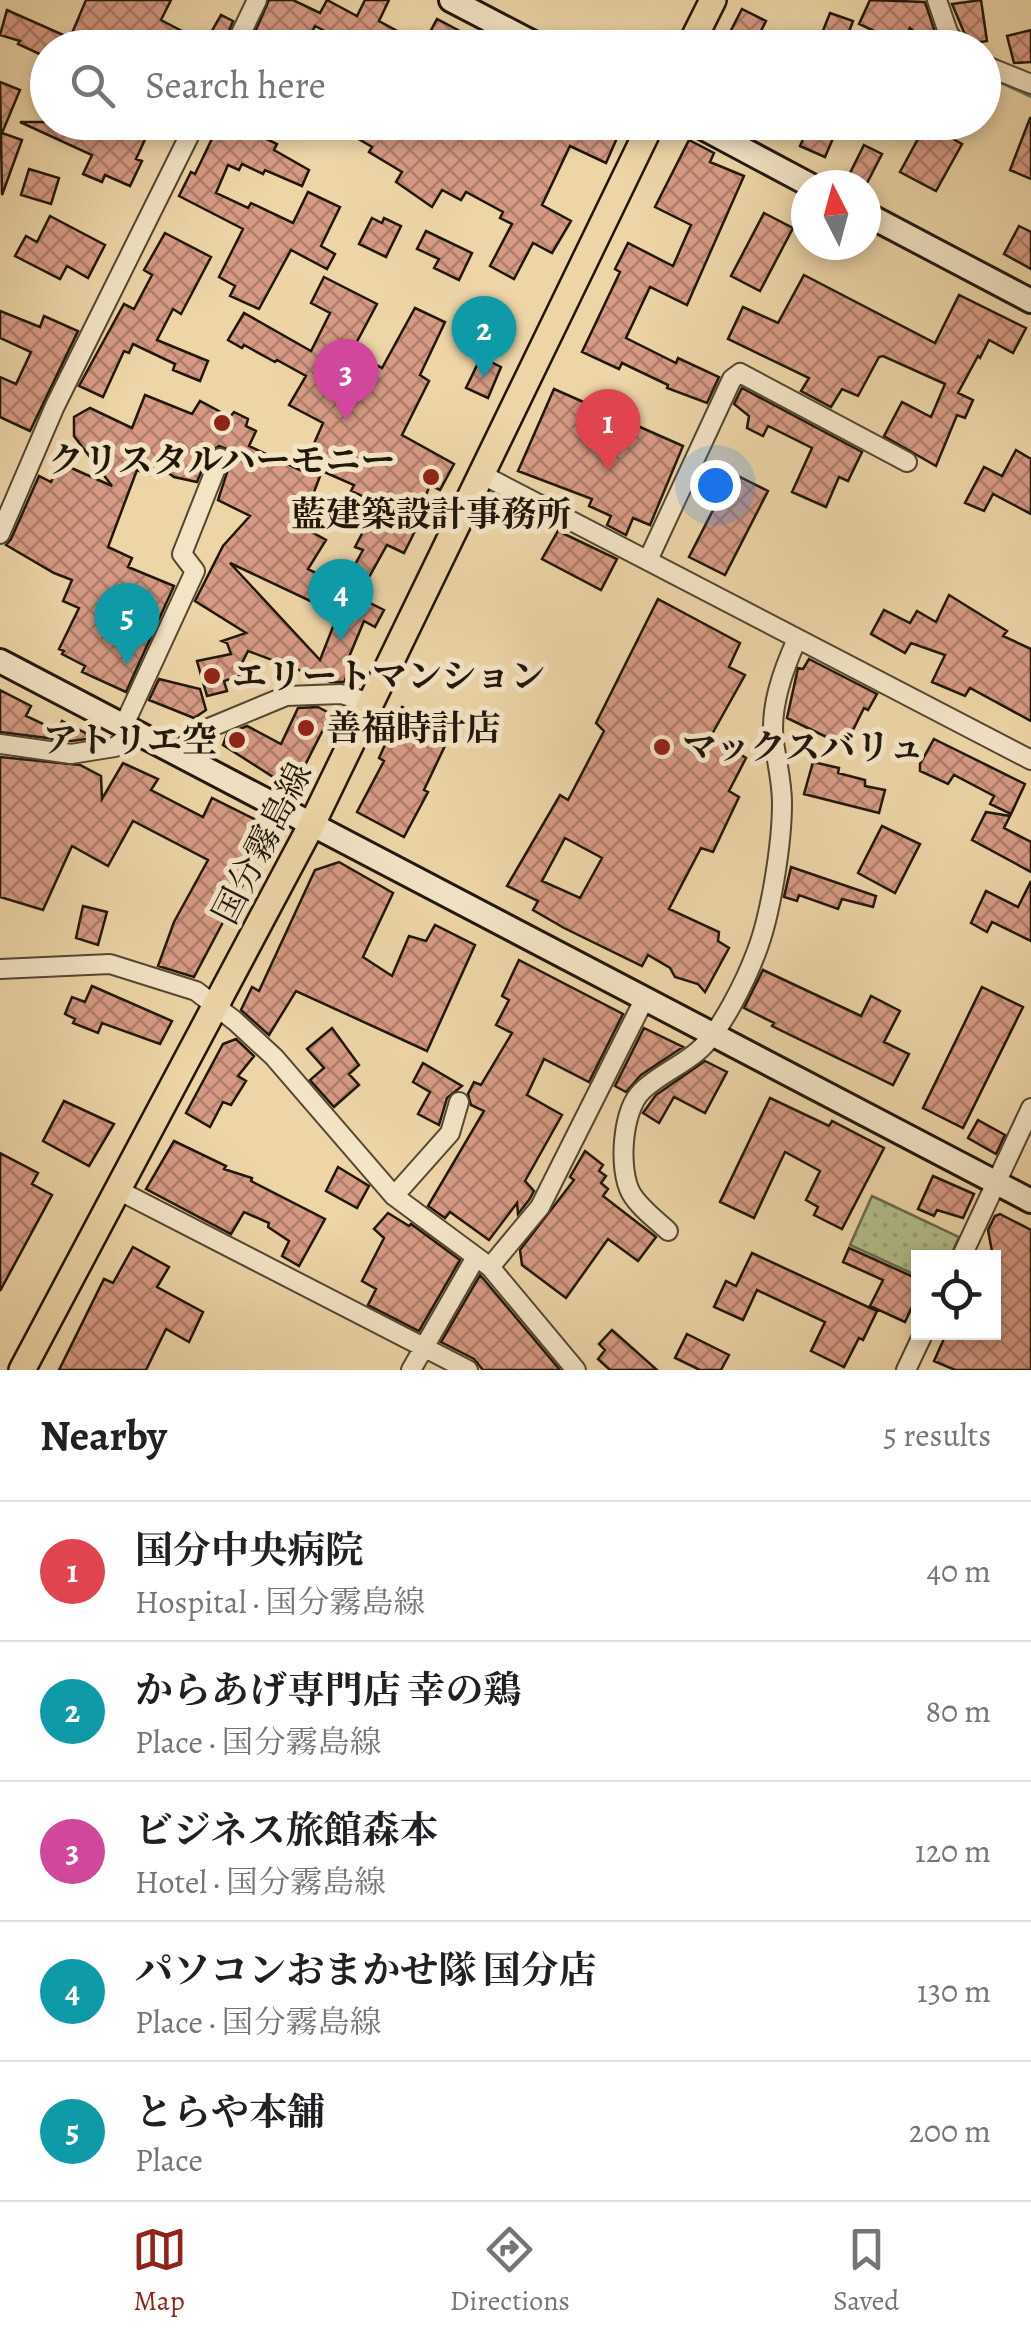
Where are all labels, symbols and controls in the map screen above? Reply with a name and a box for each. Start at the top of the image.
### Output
search box [30,30,1001,140]
icon: search [65,58,120,113]
text: Search here [145,59,326,111]
north arrow [791,170,881,260]
pin: 2 [452,296,516,378]
pin: 3 [314,338,378,421]
pin: 1 [576,388,640,471]
marker: クリスタルハーモニー [211,412,233,434]
place label: クリスタルハーモニー [49,436,395,484]
your location [690,460,741,511]
marker: 藍建築設計事務所 [420,466,442,488]
place label: 藍建築設計事務所 [291,490,571,538]
pin: 4 [308,558,374,641]
pin: 5 [94,582,160,665]
place label: エリートマンション [232,652,545,700]
marker: エリートマンション [201,665,223,687]
place label: 善福時計店 [326,704,501,752]
place label: アトリエ空 [43,716,217,764]
marker: 善福時計店 [295,717,317,739]
place label: マックスバリュ [682,723,924,771]
marker: アトリエ空 [226,729,248,751]
marker: マックスバリュ [651,736,673,758]
street label: 国分霧島線 [201,754,323,932]
map controls [911,1250,1001,1340]
button: locate [911,1250,1001,1340]
text: Nearby [40,1407,167,1464]
text: 5 results [883,1413,991,1457]
text: 国分中央病院 [135,1524,363,1576]
text: 1 [67,1549,78,1593]
text: 40 m [926,1549,991,1593]
text: Hospital · 国分霧島線 [135,1580,426,1624]
text: からあげ専門店 幸の鶏 [135,1664,522,1716]
text: 2 [65,1689,80,1733]
text: 80 m [925,1689,991,1733]
text: Place · 国分霧島線 [135,1720,382,1764]
text: ビジネス旅館森本 [135,1804,438,1856]
text: 3 [66,1829,79,1873]
text: 120 m [915,1829,991,1873]
text: Hotel · 国分霧島線 [135,1860,386,1904]
text: パソコンおまかせ隊 国分店 [135,1944,597,1996]
text: 4 [65,1969,80,2013]
text: 130 m [917,1969,991,2013]
text: Place · 国分霧島線 [135,2000,382,2044]
text: とらや本舗 [135,2086,325,2138]
text: 5 [66,2109,79,2153]
text: 200 m [909,2109,991,2153]
text: Place [135,2138,203,2182]
tab: Map [132,2222,187,2320]
tab: Directions [450,2222,570,2320]
tab: Saved [833,2222,899,2320]

